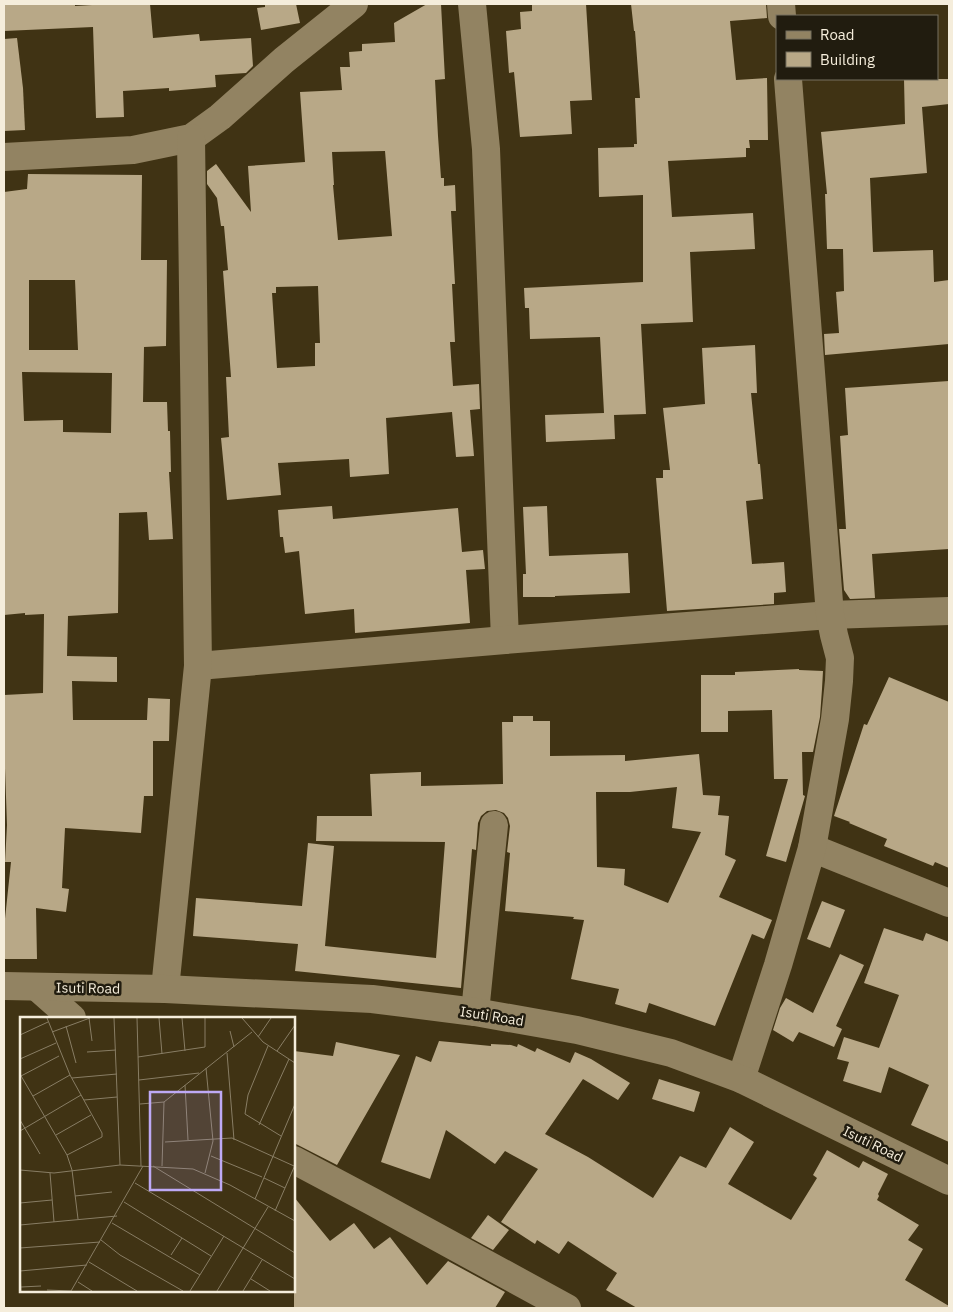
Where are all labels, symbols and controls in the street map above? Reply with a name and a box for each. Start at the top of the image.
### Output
legend [776,15,938,80]
text: Road [820,25,855,44]
text: Building [820,50,875,69]
street label: Isuti Road [56,978,120,998]
street label: Isuti Road [459,1002,525,1030]
inset map [20,1017,295,1292]
street label: Isuti Road [840,1122,906,1166]

